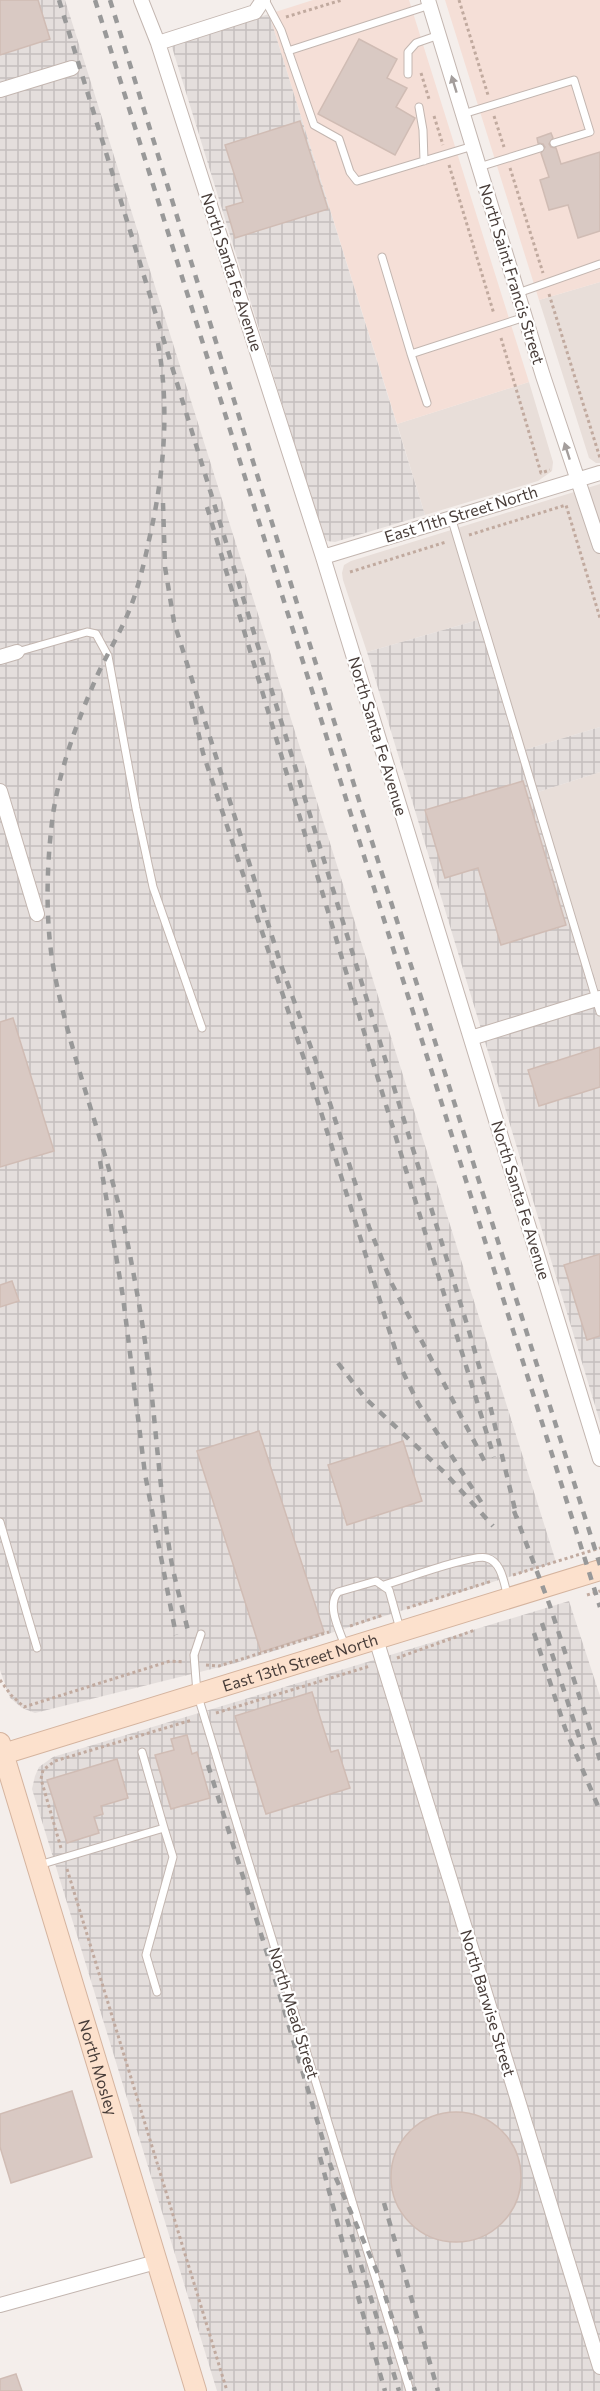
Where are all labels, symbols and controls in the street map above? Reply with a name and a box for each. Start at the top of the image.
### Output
one-way arrow [449,75,458,93]
street label: North Saint Francis Street [476,181,549,367]
street label: North Santa Fe Avenue [198,190,267,353]
one-way arrow [562,442,572,460]
street label: East 11th Street North [382,481,540,546]
street label: North Santa Fe Avenue [345,654,412,818]
street label: North Santa Fe Avenue [488,1118,555,1282]
street label: East 13th Street North [220,1629,380,1695]
street label: North Barwise Street [457,1927,520,2079]
street label: North Mead Street [265,1945,324,2081]
street label: North Mosley [75,2017,122,2118]

